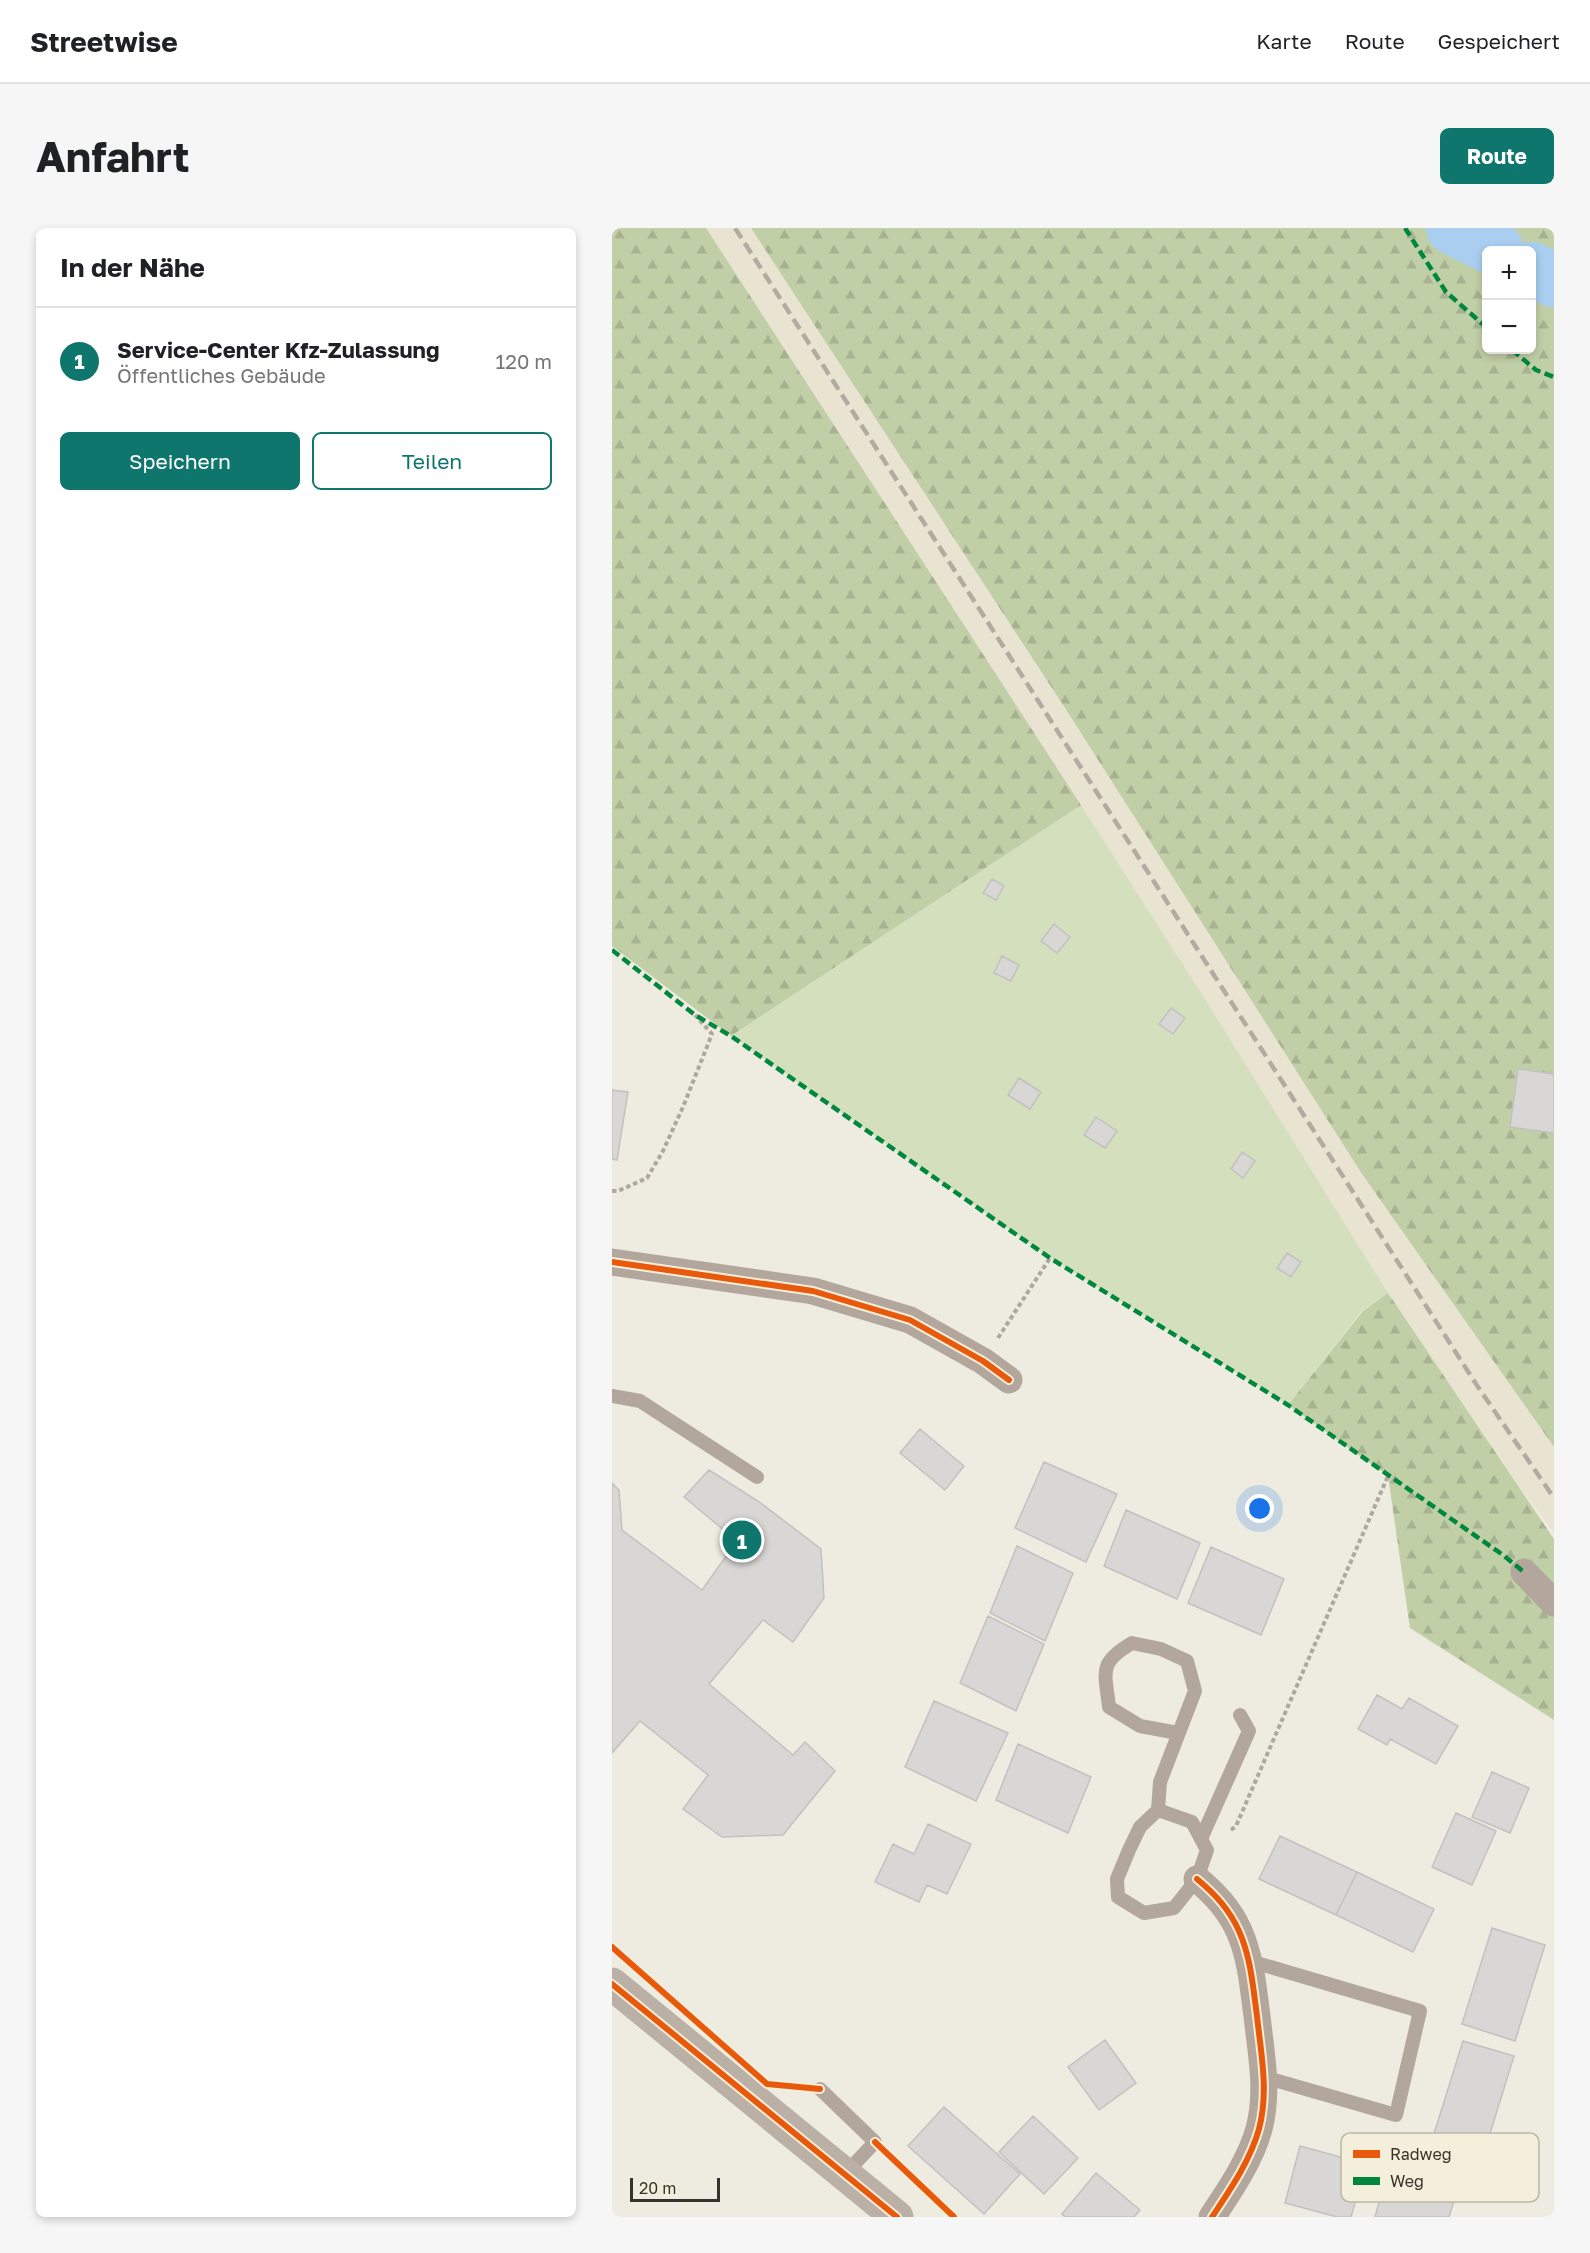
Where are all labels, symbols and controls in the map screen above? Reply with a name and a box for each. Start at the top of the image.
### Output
text: Streetwise [30,25,178,58]
text: Karte [1256,28,1312,54]
text: Route [1345,28,1405,54]
text: Gespeichert [1438,28,1560,54]
button: Route [1440,128,1554,184]
text: Anfahrt [36,131,190,181]
map controls [1482,246,1536,354]
button: + [1482,246,1536,300]
text: In der Nähe [60,252,205,283]
button: − [1482,300,1536,354]
text: Service-Center Kfz-Zulassung [117,336,439,363]
text: 1 [74,349,85,373]
text: 120 m [496,349,552,373]
text: Öffentliches Gebäude [117,363,326,387]
button: Speichern [60,432,300,490]
button: Teilen [312,432,552,490]
your location [1245,1494,1274,1523]
pin: 1 [722,1518,762,1562]
legend [1341,2133,1539,2202]
text: Radweg [1390,2144,1452,2164]
text: Weg [1390,2171,1424,2191]
scale bar [630,2175,720,2202]
text: 20 m [639,2178,676,2198]

